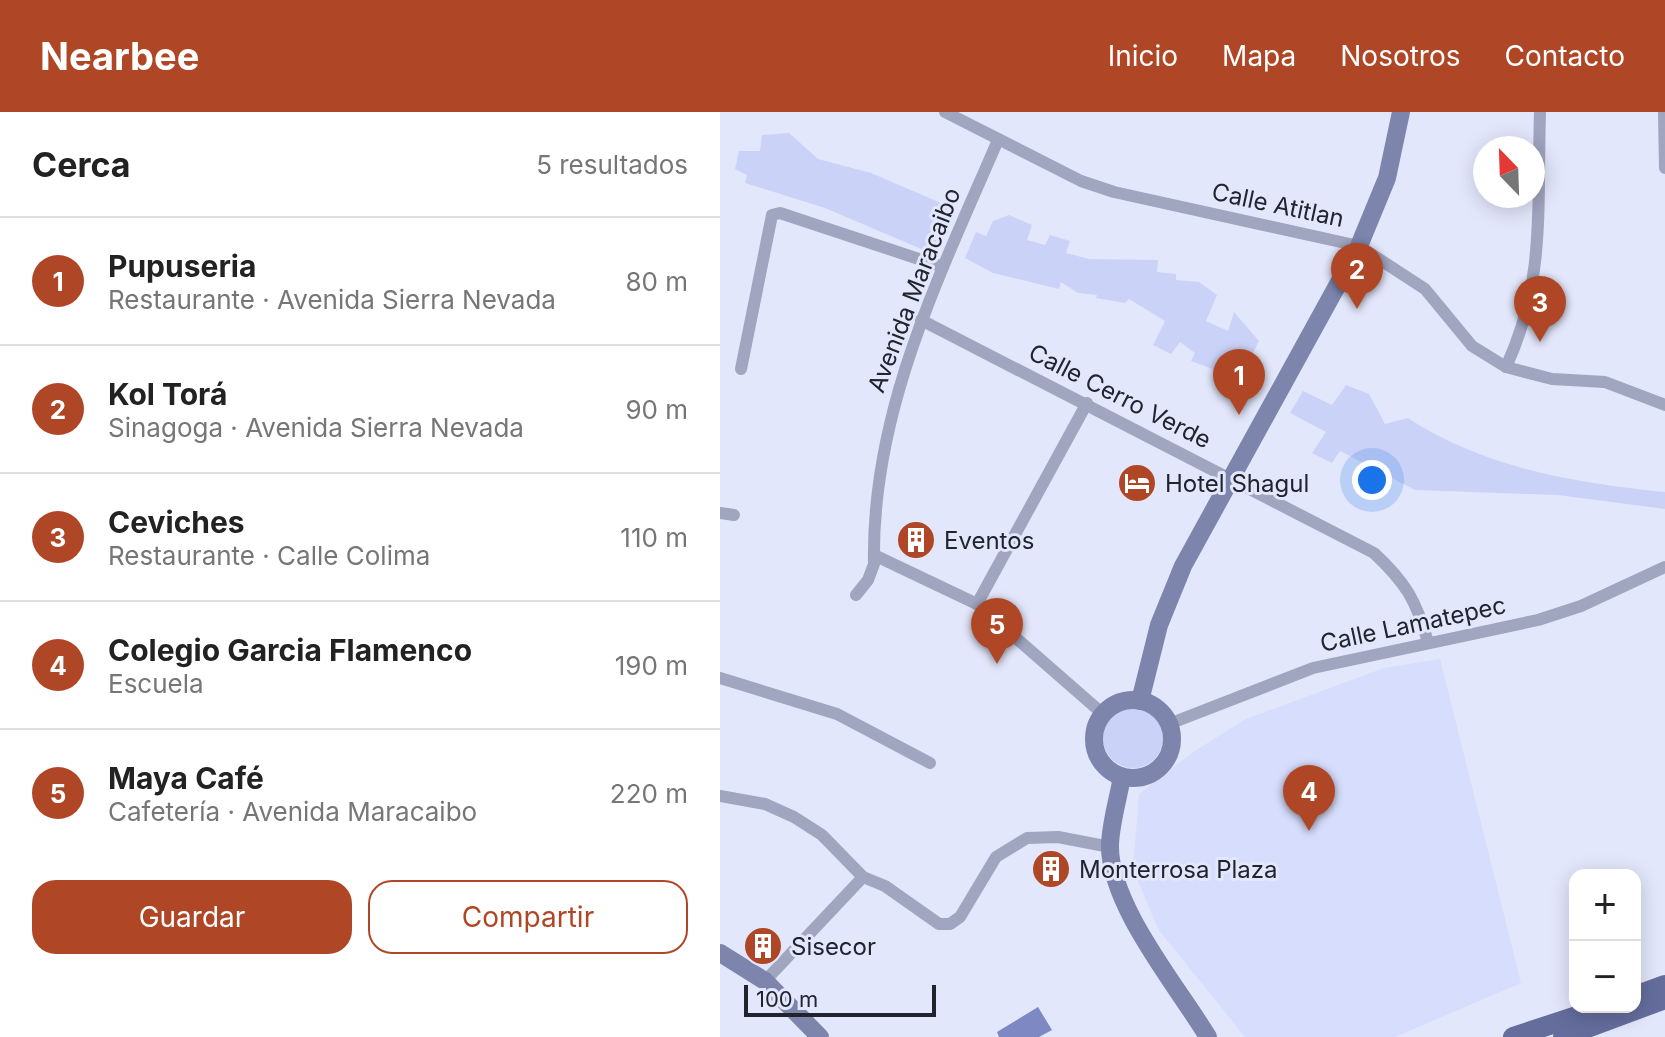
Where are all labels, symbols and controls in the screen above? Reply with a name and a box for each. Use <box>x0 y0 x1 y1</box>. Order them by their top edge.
text: Nearbee <box>40 33 199 79</box>
text: Inicio <box>1108 39 1178 73</box>
text: Mapa <box>1222 39 1296 73</box>
text: Nosotros <box>1340 39 1461 73</box>
text: Contacto <box>1505 39 1625 73</box>
north arrow <box>1473 136 1545 208</box>
text: Cerca <box>32 144 131 185</box>
text: 5 resultados <box>536 149 688 180</box>
street label: Calle Atitlan <box>1209 177 1347 233</box>
street label: Avenida Maracaibo <box>862 184 966 396</box>
pin: 2 <box>1331 243 1383 309</box>
text: Pupuseria <box>108 248 256 284</box>
text: 1 <box>52 266 64 297</box>
text: 80 m <box>625 266 688 297</box>
pin: 3 <box>1514 276 1566 342</box>
text: Restaurante · Avenida Sierra Nevada <box>108 284 556 315</box>
street label: Calle Cerro Verde <box>1024 338 1216 454</box>
pin: 1 <box>1213 349 1265 415</box>
text: Kol Torá <box>108 376 227 412</box>
text: 2 <box>50 394 66 425</box>
text: 90 m <box>625 394 688 425</box>
text: Sinagoga · Avenida Sierra Nevada <box>108 412 524 443</box>
your location <box>1352 460 1392 500</box>
hotel icon: Hotel Shagul <box>1116 462 1158 504</box>
place label: Hotel Shagul <box>1165 469 1309 498</box>
text: Ceviches <box>108 504 245 540</box>
building icon: Eventos <box>895 519 937 561</box>
text: 3 <box>50 522 66 553</box>
text: 110 m <box>620 522 688 553</box>
place label: Eventos <box>944 526 1034 555</box>
text: Restaurante · Calle Colima <box>108 540 430 571</box>
street label: Calle Lamatepec <box>1318 590 1508 658</box>
pin: 5 <box>971 598 1023 664</box>
text: Colegio Garcia Flamenco <box>108 632 472 668</box>
text: 4 <box>49 650 67 681</box>
text: 190 m <box>615 650 688 681</box>
text: Escuela <box>108 668 204 699</box>
text: Maya Café <box>108 760 264 796</box>
pin: 4 <box>1283 765 1335 831</box>
text: 5 <box>50 778 66 809</box>
text: 220 m <box>610 778 688 809</box>
text: Cafetería · Avenida Maracaibo <box>108 796 477 827</box>
building icon: Monterrosa Plaza <box>1030 848 1072 890</box>
place label: Monterrosa Plaza <box>1079 855 1278 884</box>
map controls <box>1569 869 1641 1013</box>
button: + <box>1569 869 1641 941</box>
button: Guardar <box>32 880 352 954</box>
button: Compartir <box>368 880 688 954</box>
building icon: Sisecor <box>742 925 784 967</box>
place label: Sisecor <box>791 932 876 961</box>
button: − <box>1569 941 1641 1013</box>
scale bar <box>744 981 936 1017</box>
text: 100 m <box>756 986 818 1012</box>

